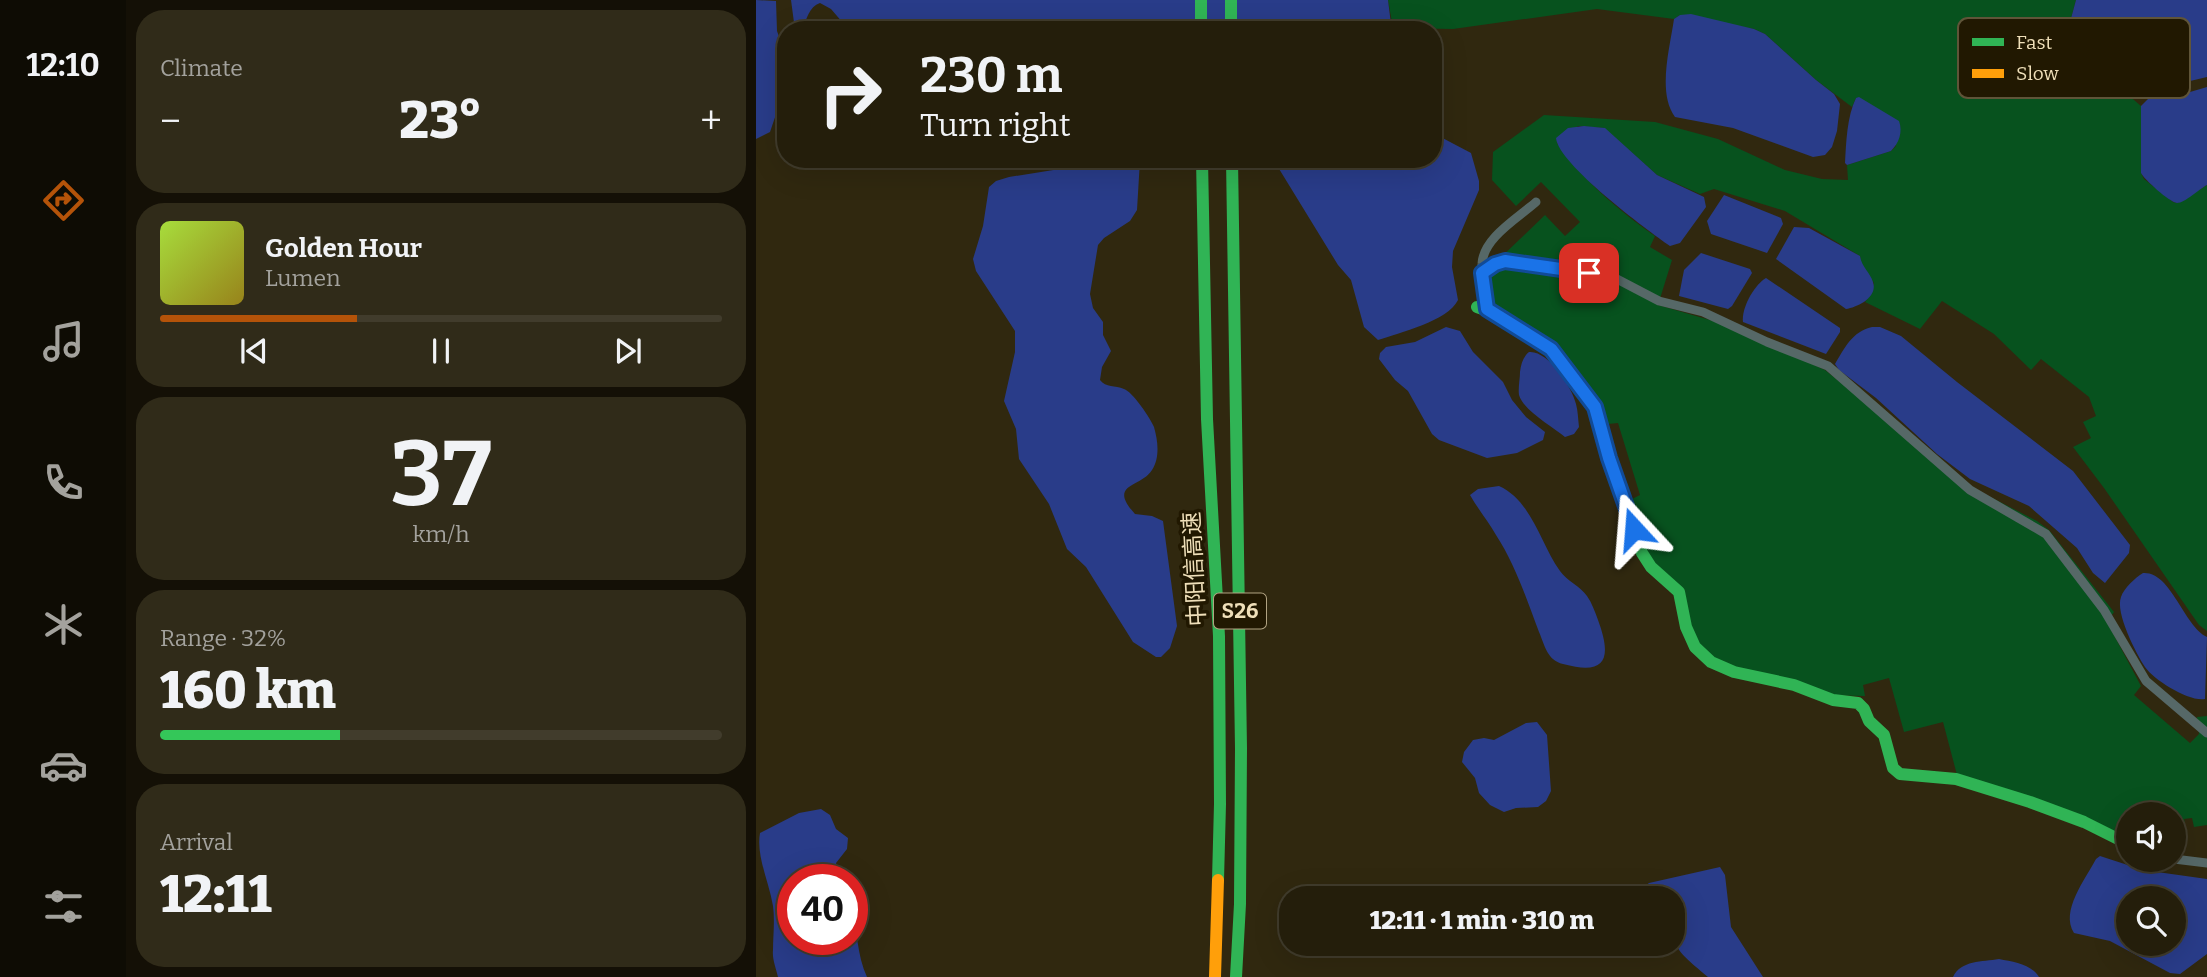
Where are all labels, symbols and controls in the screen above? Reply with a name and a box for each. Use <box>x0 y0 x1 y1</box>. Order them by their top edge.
legend <box>1958 18 2190 98</box>
text: Fast <box>2016 31 2053 54</box>
text: 12:10 <box>26 46 100 84</box>
text: 230 m <box>920 46 1063 105</box>
icon: right <box>805 49 896 140</box>
text: Climate <box>160 54 243 82</box>
text: Slow <box>2016 62 2059 85</box>
text: 23° <box>399 89 482 152</box>
text: − <box>160 98 181 144</box>
text: + <box>700 98 722 144</box>
text: Turn right <box>920 106 1071 144</box>
icon: directions <box>39 176 88 225</box>
text: Golden Hour <box>265 233 422 264</box>
pin <box>1559 243 1619 303</box>
icon: arrive <box>1570 254 1608 292</box>
text: Lumen <box>265 264 341 292</box>
icon: music <box>39 317 88 366</box>
icon: previous <box>235 332 273 370</box>
icon: pause <box>422 332 460 370</box>
icon: next <box>609 332 647 370</box>
text: 37 <box>390 420 492 529</box>
icon: phone <box>39 458 88 507</box>
position arrow <box>1597 492 1671 566</box>
street label: 中阳信高速 <box>1177 511 1211 627</box>
text: km/h <box>413 520 469 548</box>
road number: S26 <box>1214 594 1266 628</box>
icon: climate <box>39 600 88 649</box>
text: Range · 32% <box>160 624 286 652</box>
text: 160 km <box>160 659 336 722</box>
icon: car <box>39 741 88 790</box>
map controls <box>2116 802 2186 956</box>
button: sound <box>2116 802 2186 872</box>
text: Arrival <box>160 828 233 856</box>
text: 12:11 <box>160 863 272 926</box>
speed limit sign: 40 <box>777 864 868 955</box>
icon: filters <box>39 882 88 931</box>
button: search <box>2116 886 2186 956</box>
text: 12:11 · 1 min · 310 m <box>1370 905 1594 936</box>

